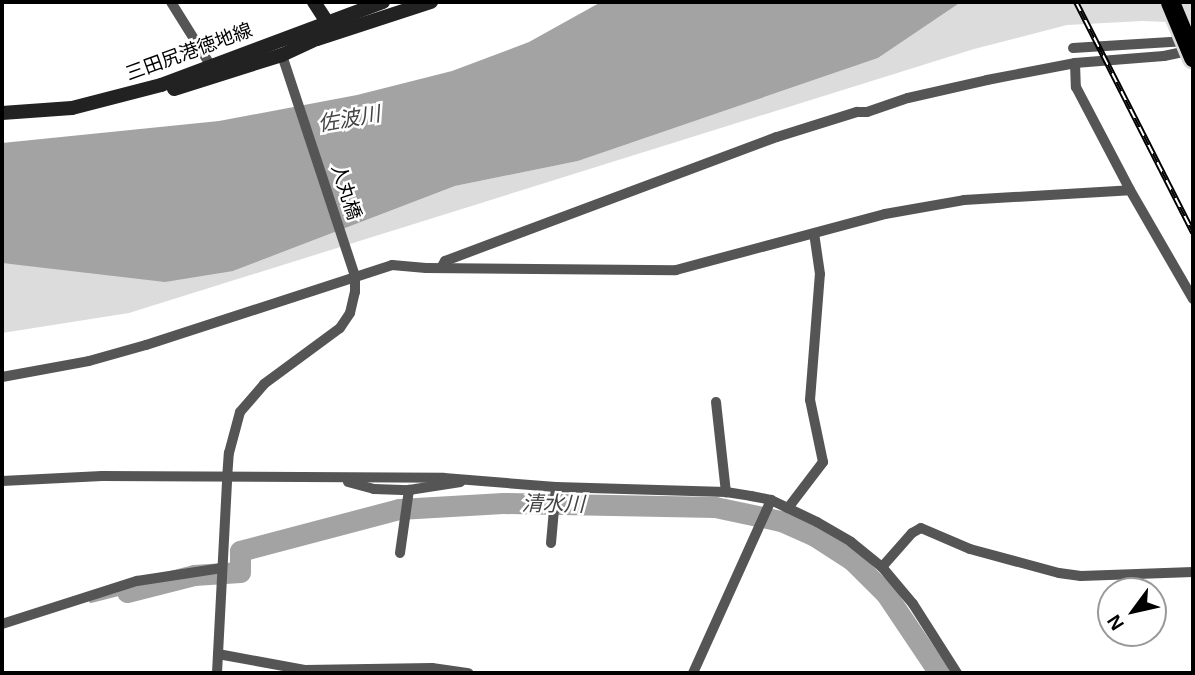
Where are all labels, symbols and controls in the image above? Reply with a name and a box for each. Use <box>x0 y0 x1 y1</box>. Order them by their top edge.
street label: 三田尻港徳地線 <box>123 19 255 85</box>
water label: 佐波川 <box>316 101 382 137</box>
street label: 人丸橋 <box>326 161 366 223</box>
water label: 清水川 <box>521 491 585 517</box>
north arrow <box>1097 577 1167 647</box>
text: N <box>1103 611 1128 634</box>

